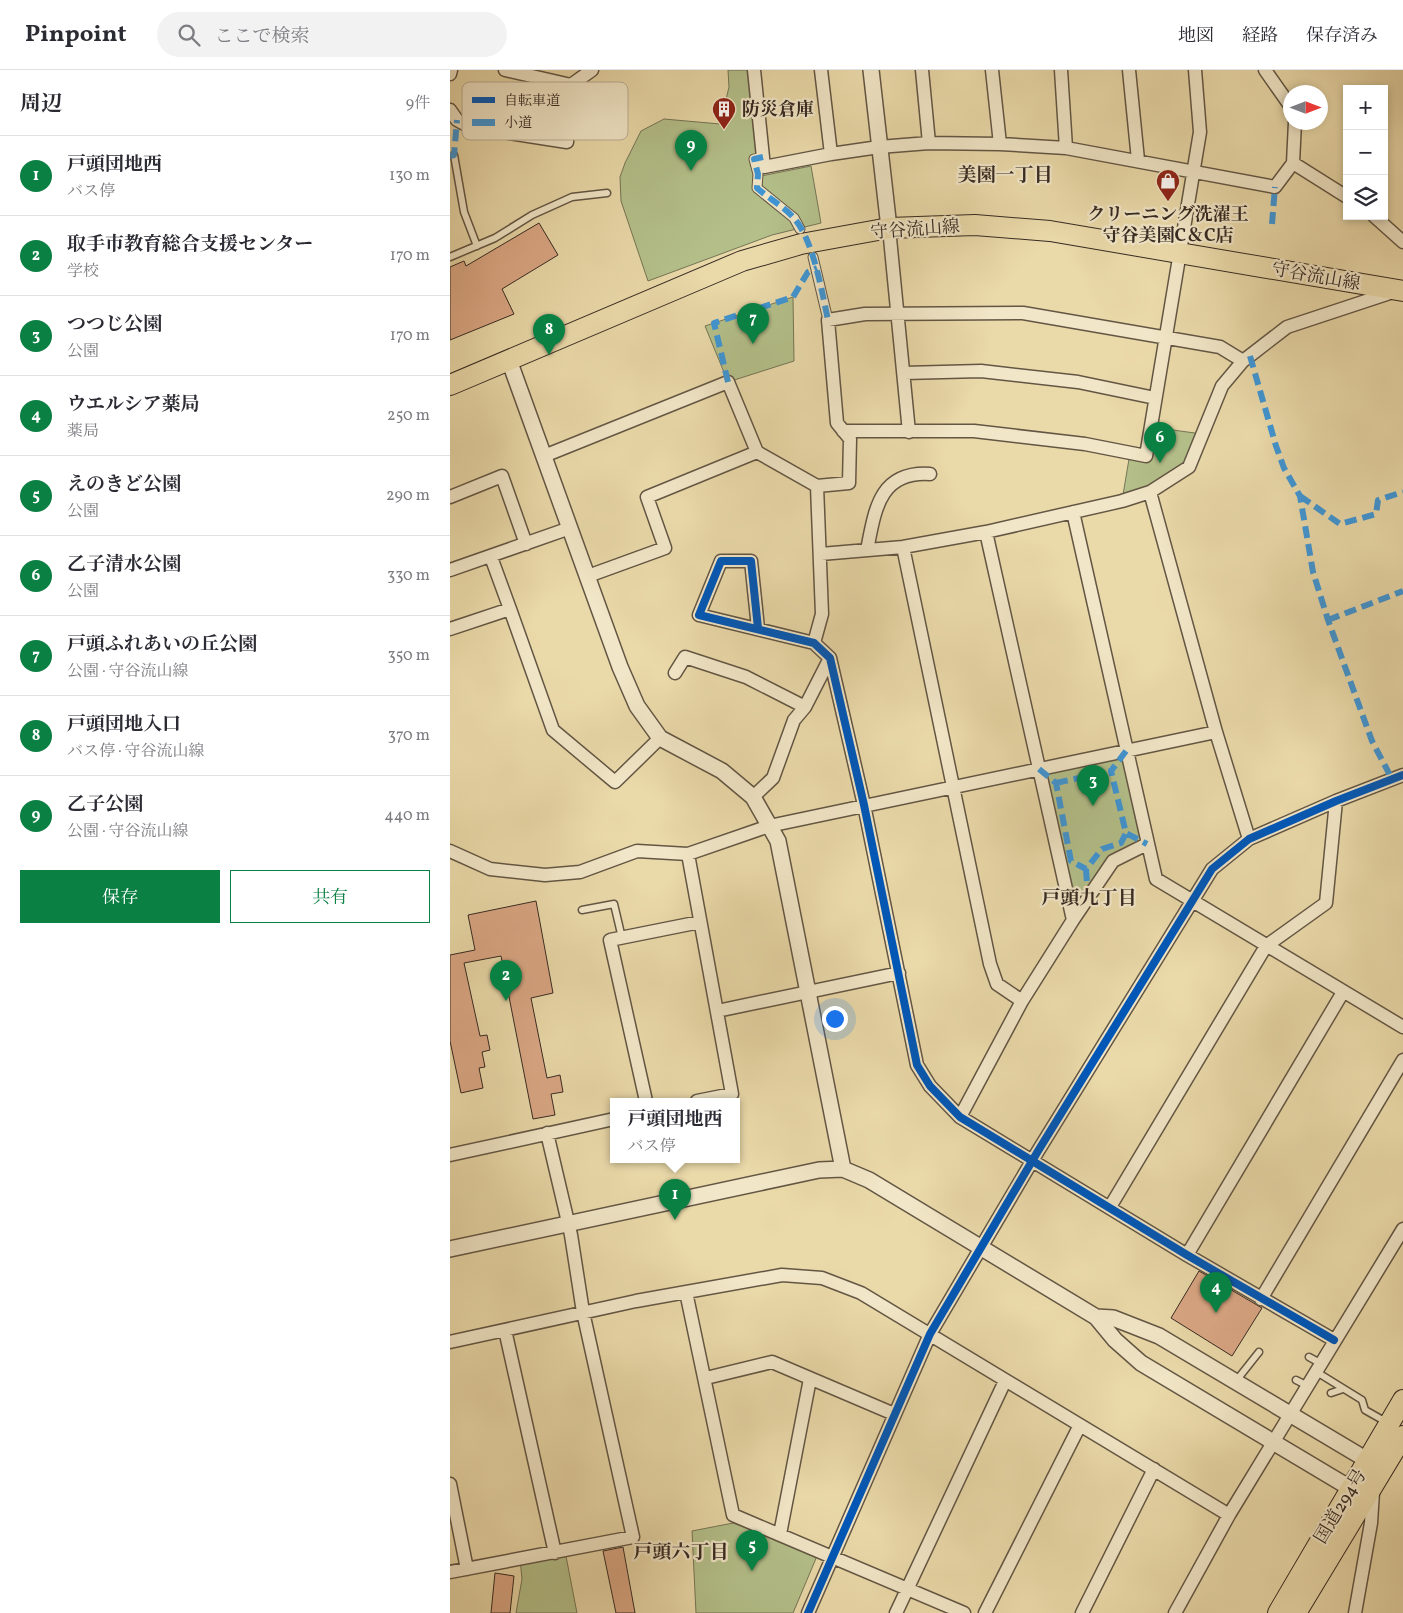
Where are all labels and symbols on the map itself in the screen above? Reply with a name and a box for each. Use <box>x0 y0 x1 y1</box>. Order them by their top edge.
legend <box>462 82 628 140</box>
north arrow <box>1283 85 1328 130</box>
text: 自転車道 <box>504 92 560 111</box>
building icon: 防災倉庫 <box>711 96 737 130</box>
place label: 防災倉庫 <box>742 98 814 123</box>
text: 小道 <box>504 114 532 133</box>
pin: 9 <box>675 130 707 171</box>
district label: 美園一丁目 <box>957 163 1053 189</box>
shop icon: クリーニング洗濯王 守谷美園C＆C店 <box>1155 168 1181 202</box>
place label: クリーニング洗濯王 守谷美園C＆C店 <box>1087 203 1249 249</box>
street label: 守谷流山線 <box>869 215 961 246</box>
street label: 守谷流山線 <box>1269 257 1362 298</box>
pin: 7 <box>737 303 769 344</box>
pin: 8 <box>533 314 565 355</box>
pin: 6 <box>1144 422 1176 463</box>
pin: 3 <box>1077 765 1109 806</box>
district label: 戸頭九丁目 <box>1041 886 1137 912</box>
pin: 2 <box>490 960 522 1001</box>
your location <box>822 1006 848 1032</box>
pin: 1 <box>659 1179 691 1220</box>
pin: 4 <box>1200 1272 1232 1313</box>
street label: 国道294号 <box>1309 1465 1373 1549</box>
pin: 5 <box>736 1530 768 1571</box>
district label: 戸頭六丁目 <box>633 1540 729 1566</box>

